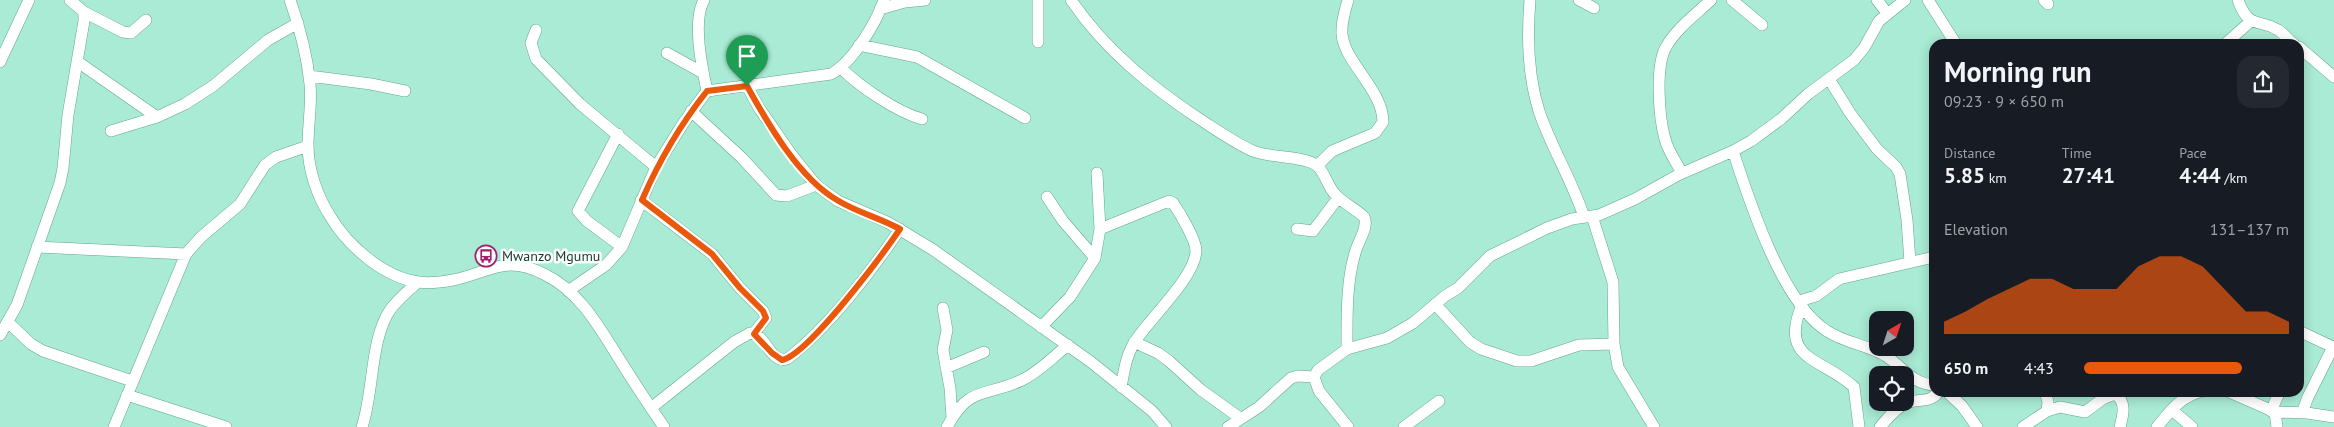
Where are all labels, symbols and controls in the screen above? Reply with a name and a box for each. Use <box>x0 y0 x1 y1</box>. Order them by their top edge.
pin <box>726 35 768 86</box>
icon: arrive <box>733 42 761 70</box>
text: Morning run <box>1944 53 2092 90</box>
button: share <box>2237 56 2289 108</box>
text: 09:23 · 9 × 650 m <box>1944 91 2064 111</box>
text: Distance <box>1944 144 1995 162</box>
text: Time <box>2062 144 2092 162</box>
text: Pace <box>2179 144 2207 162</box>
text: 5.85 <box>1944 162 1985 189</box>
text: 27:41 <box>2062 162 2115 189</box>
text: 4:44 <box>2179 162 2221 189</box>
text: km <box>1985 169 2007 187</box>
text: /km <box>2221 169 2247 187</box>
text: Elevation <box>1944 219 2008 239</box>
text: 131–137 m <box>2210 219 2289 239</box>
bus stop icon: Mwanzo Mgumu <box>474 244 498 268</box>
place label: Mwanzo Mgumu <box>502 247 600 265</box>
north arrow <box>1869 311 1914 356</box>
map controls <box>1869 311 1914 411</box>
text: 650 m <box>1944 358 1988 378</box>
text: 4:43 <box>2024 358 2054 378</box>
button: locate <box>1869 366 1914 411</box>

